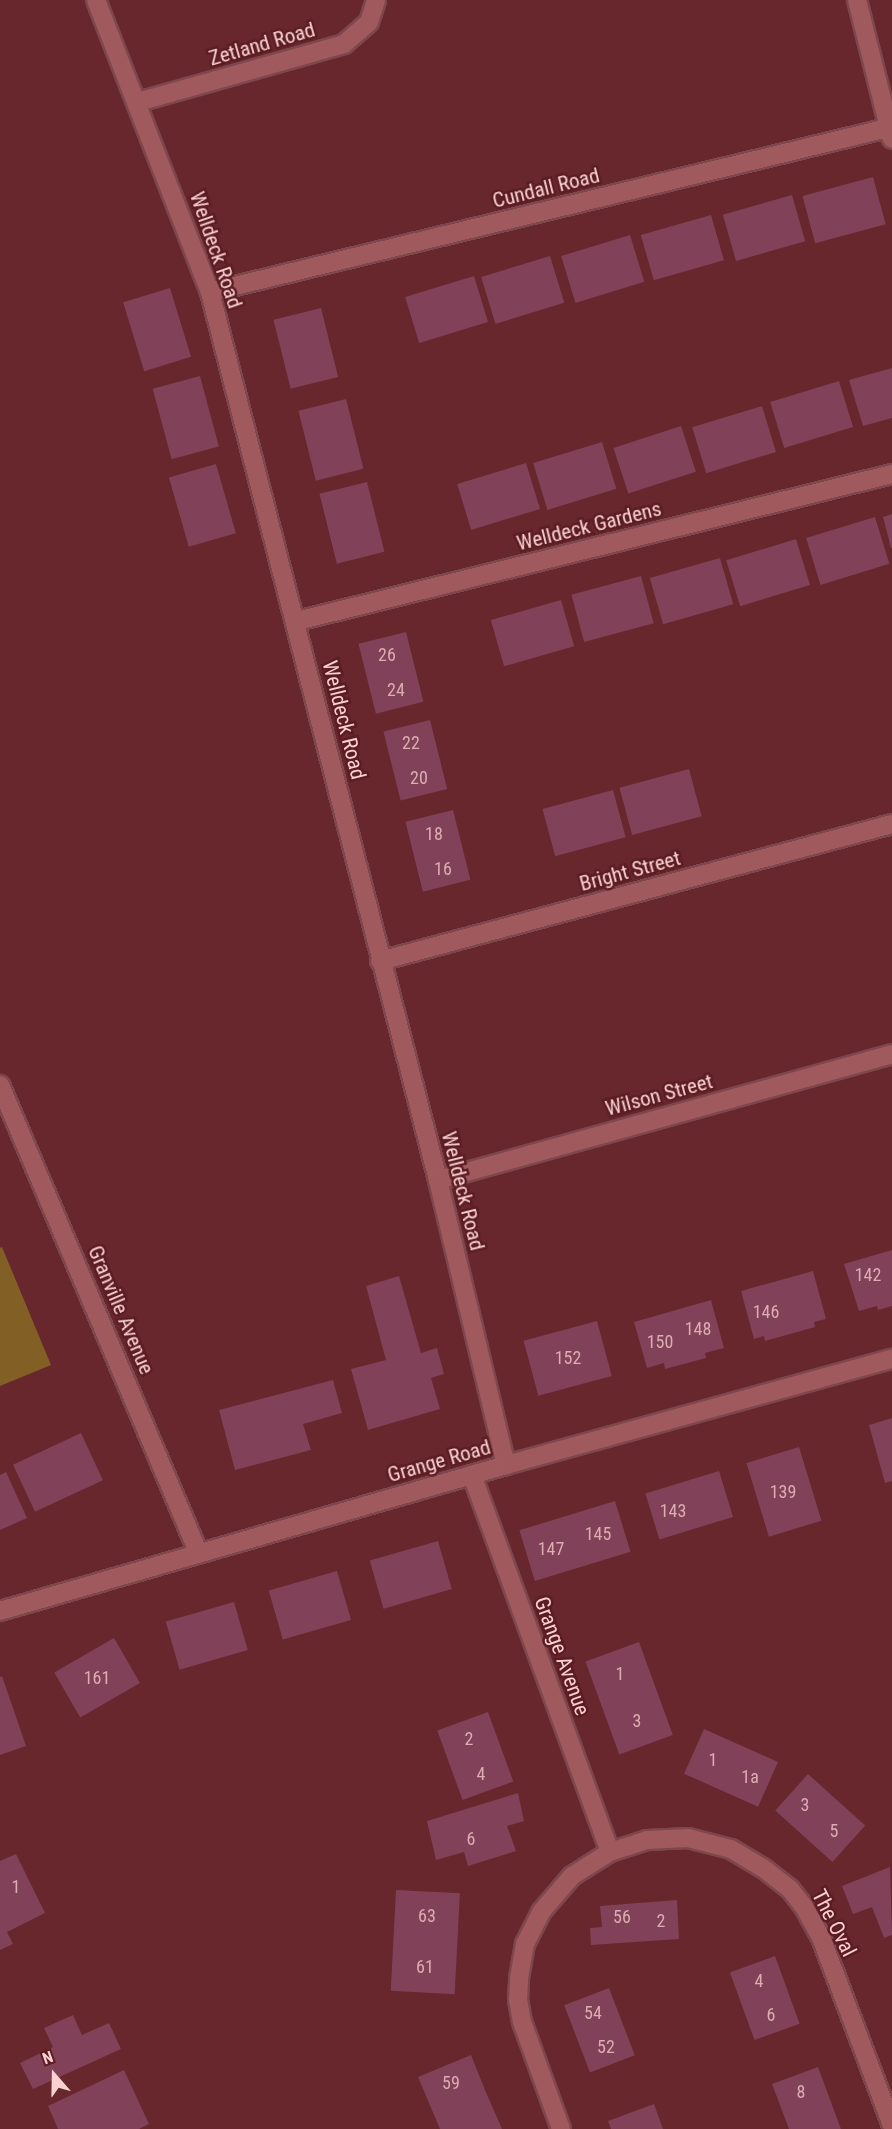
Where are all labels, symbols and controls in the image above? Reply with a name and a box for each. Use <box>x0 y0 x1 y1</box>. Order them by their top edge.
street label: Zetland Road <box>206 17 318 71</box>
street label: Cundall Road <box>490 163 602 213</box>
street label: Welldeck Road <box>184 188 248 312</box>
street label: Welldeck Gardens <box>514 496 664 556</box>
house number: 26 <box>378 644 396 666</box>
street label: Welldeck Road <box>317 658 371 782</box>
house number: 24 <box>387 679 405 701</box>
house number: 22 <box>402 732 420 754</box>
house number: 20 <box>410 767 428 789</box>
house number: 18 <box>425 823 443 845</box>
street label: Bright Street <box>577 845 683 897</box>
house number: 16 <box>434 858 452 880</box>
street label: Wilson Street <box>603 1069 715 1121</box>
street label: Welldeck Road <box>436 1129 490 1253</box>
street label: Granville Avenue <box>83 1242 159 1378</box>
house number: 142 <box>855 1264 881 1286</box>
house number: 146 <box>753 1301 779 1323</box>
house number: 148 <box>685 1318 711 1340</box>
house number: 150 <box>647 1331 673 1353</box>
house number: 152 <box>555 1347 581 1369</box>
street label: Grange Road <box>385 1434 493 1488</box>
house number: 139 <box>770 1481 796 1503</box>
house number: 143 <box>660 1500 686 1522</box>
house number: 145 <box>585 1523 611 1545</box>
house number: 147 <box>538 1538 564 1560</box>
street label: Grange Avenue <box>529 1593 595 1719</box>
house number: 1 <box>616 1663 624 1685</box>
house number: 161 <box>84 1667 110 1689</box>
house number: 3 <box>633 1710 641 1732</box>
house number: 2 <box>465 1728 473 1750</box>
house number: 1 <box>709 1749 717 1771</box>
house number: 4 <box>477 1763 485 1785</box>
house number: 1a <box>741 1766 759 1788</box>
house number: 3 <box>801 1794 809 1816</box>
house number: 5 <box>830 1820 838 1842</box>
house number: 6 <box>467 1828 475 1850</box>
house number: 1 <box>12 1876 20 1898</box>
street label: The Oval <box>806 1885 862 1961</box>
house number: 63 <box>418 1905 436 1927</box>
house number: 56 <box>613 1906 631 1928</box>
house number: 2 <box>657 1910 665 1932</box>
house number: 61 <box>416 1956 434 1978</box>
house number: 4 <box>755 1970 763 1992</box>
house number: 54 <box>584 2002 602 2024</box>
house number: 6 <box>767 2004 775 2026</box>
house number: 52 <box>597 2036 615 2058</box>
north arrow <box>24 2045 84 2105</box>
text: N <box>40 2047 56 2068</box>
house number: 59 <box>442 2072 460 2094</box>
house number: 8 <box>797 2081 805 2103</box>

